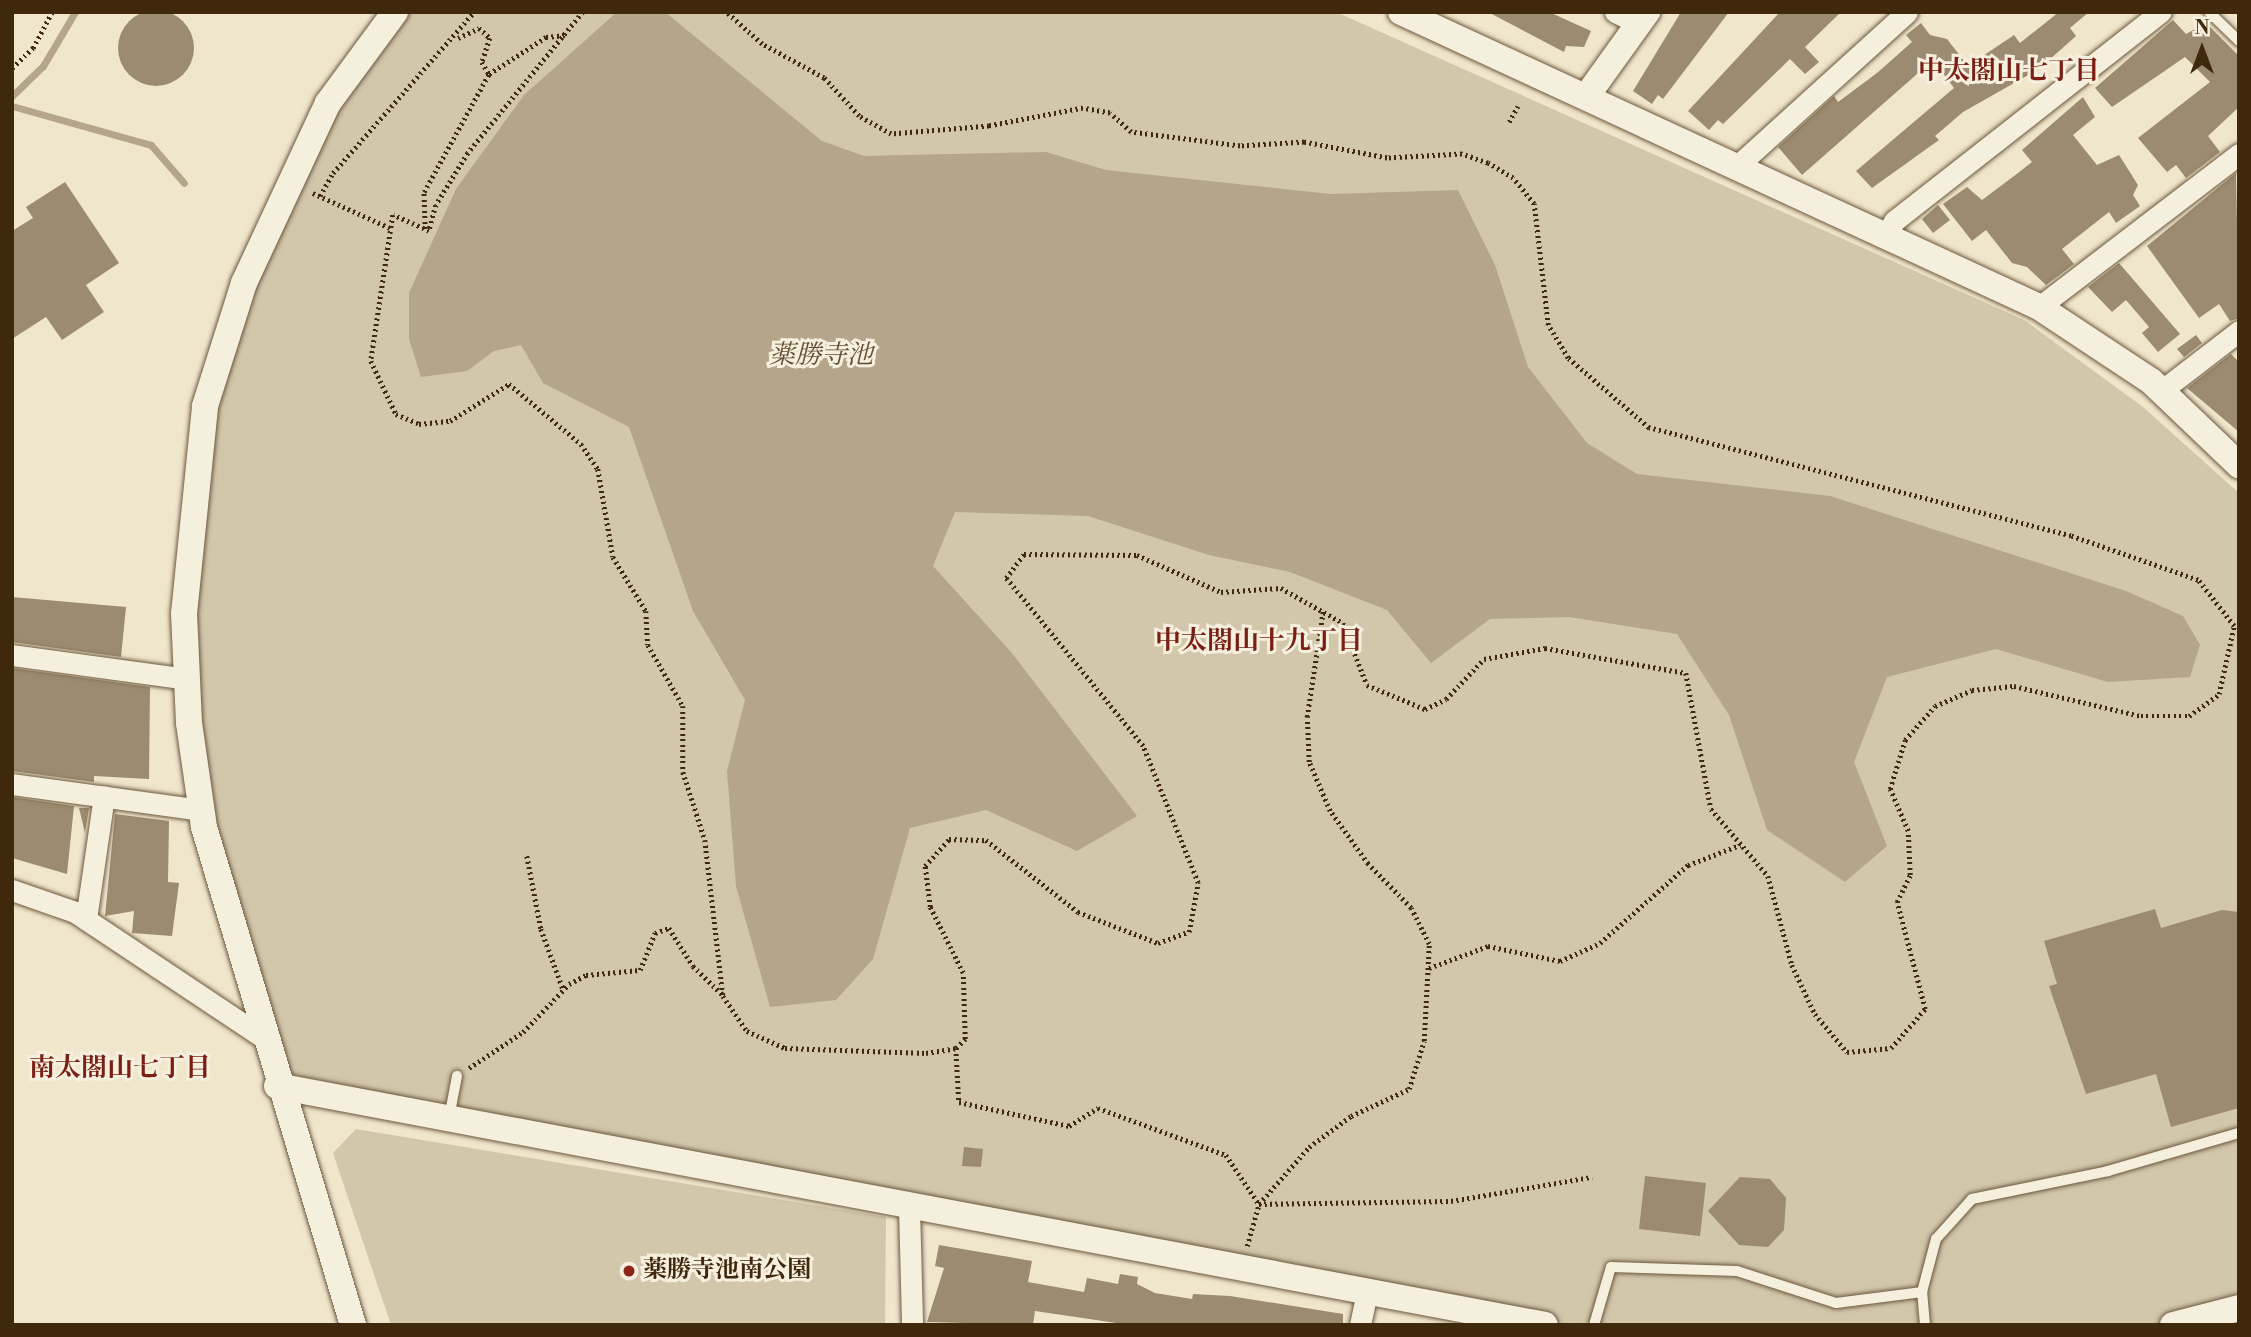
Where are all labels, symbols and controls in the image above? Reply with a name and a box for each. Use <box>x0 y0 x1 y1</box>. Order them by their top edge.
north arrow <box>2167 14 2237 84</box>
text: N <box>2194 16 2210 40</box>
district label: 中太閤山七丁目 <box>1918 56 2100 88</box>
water label: 薬勝寺池 <box>769 340 873 372</box>
district label: 中太閤山十九丁目 <box>1155 626 1363 658</box>
district label: 南太閤山七丁目 <box>29 1053 211 1085</box>
place label: 薬勝寺池南公園 <box>643 1257 811 1285</box>
marker: 薬勝寺池南公園 <box>621 1263 637 1279</box>

